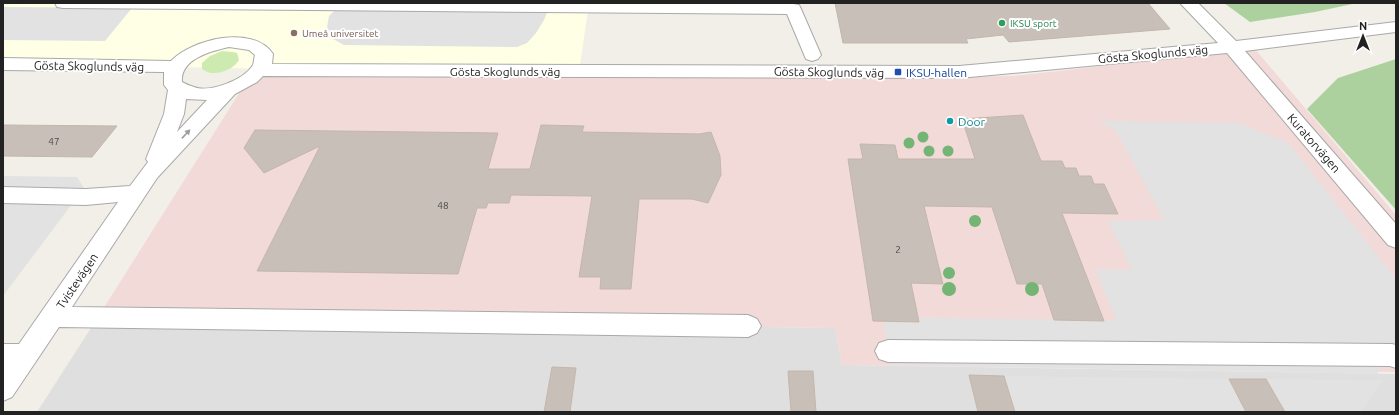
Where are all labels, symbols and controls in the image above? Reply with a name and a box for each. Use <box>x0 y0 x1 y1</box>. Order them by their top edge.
north arrow <box>1343 16 1383 56</box>
marker: IKSU sport <box>997 18 1007 28</box>
place label: IKSU sport <box>1010 18 1057 29</box>
text: N <box>1359 20 1367 32</box>
marker: Umeå universitet <box>289 28 299 38</box>
place label: Umeå universitet <box>302 28 379 39</box>
street label: Gösta Skoglunds väg <box>1097 43 1209 65</box>
street label: Gösta Skoglunds väg <box>34 59 144 73</box>
street label: Gösta Skoglunds väg <box>450 65 560 78</box>
street label: Gösta Skoglunds väg <box>774 65 884 79</box>
place label: IKSU-hallen <box>906 66 967 79</box>
marker: IKSU-hallen <box>893 67 903 77</box>
street label: Kuratorvägen <box>1285 111 1343 175</box>
place label: Door <box>958 115 986 128</box>
marker: Door <box>945 116 955 126</box>
one-way arrow <box>182 128 191 139</box>
house number: 47 <box>48 136 60 147</box>
house number: 48 <box>437 200 449 211</box>
house number: 2 <box>895 244 901 255</box>
street label: Tvistevägen <box>54 251 100 311</box>

